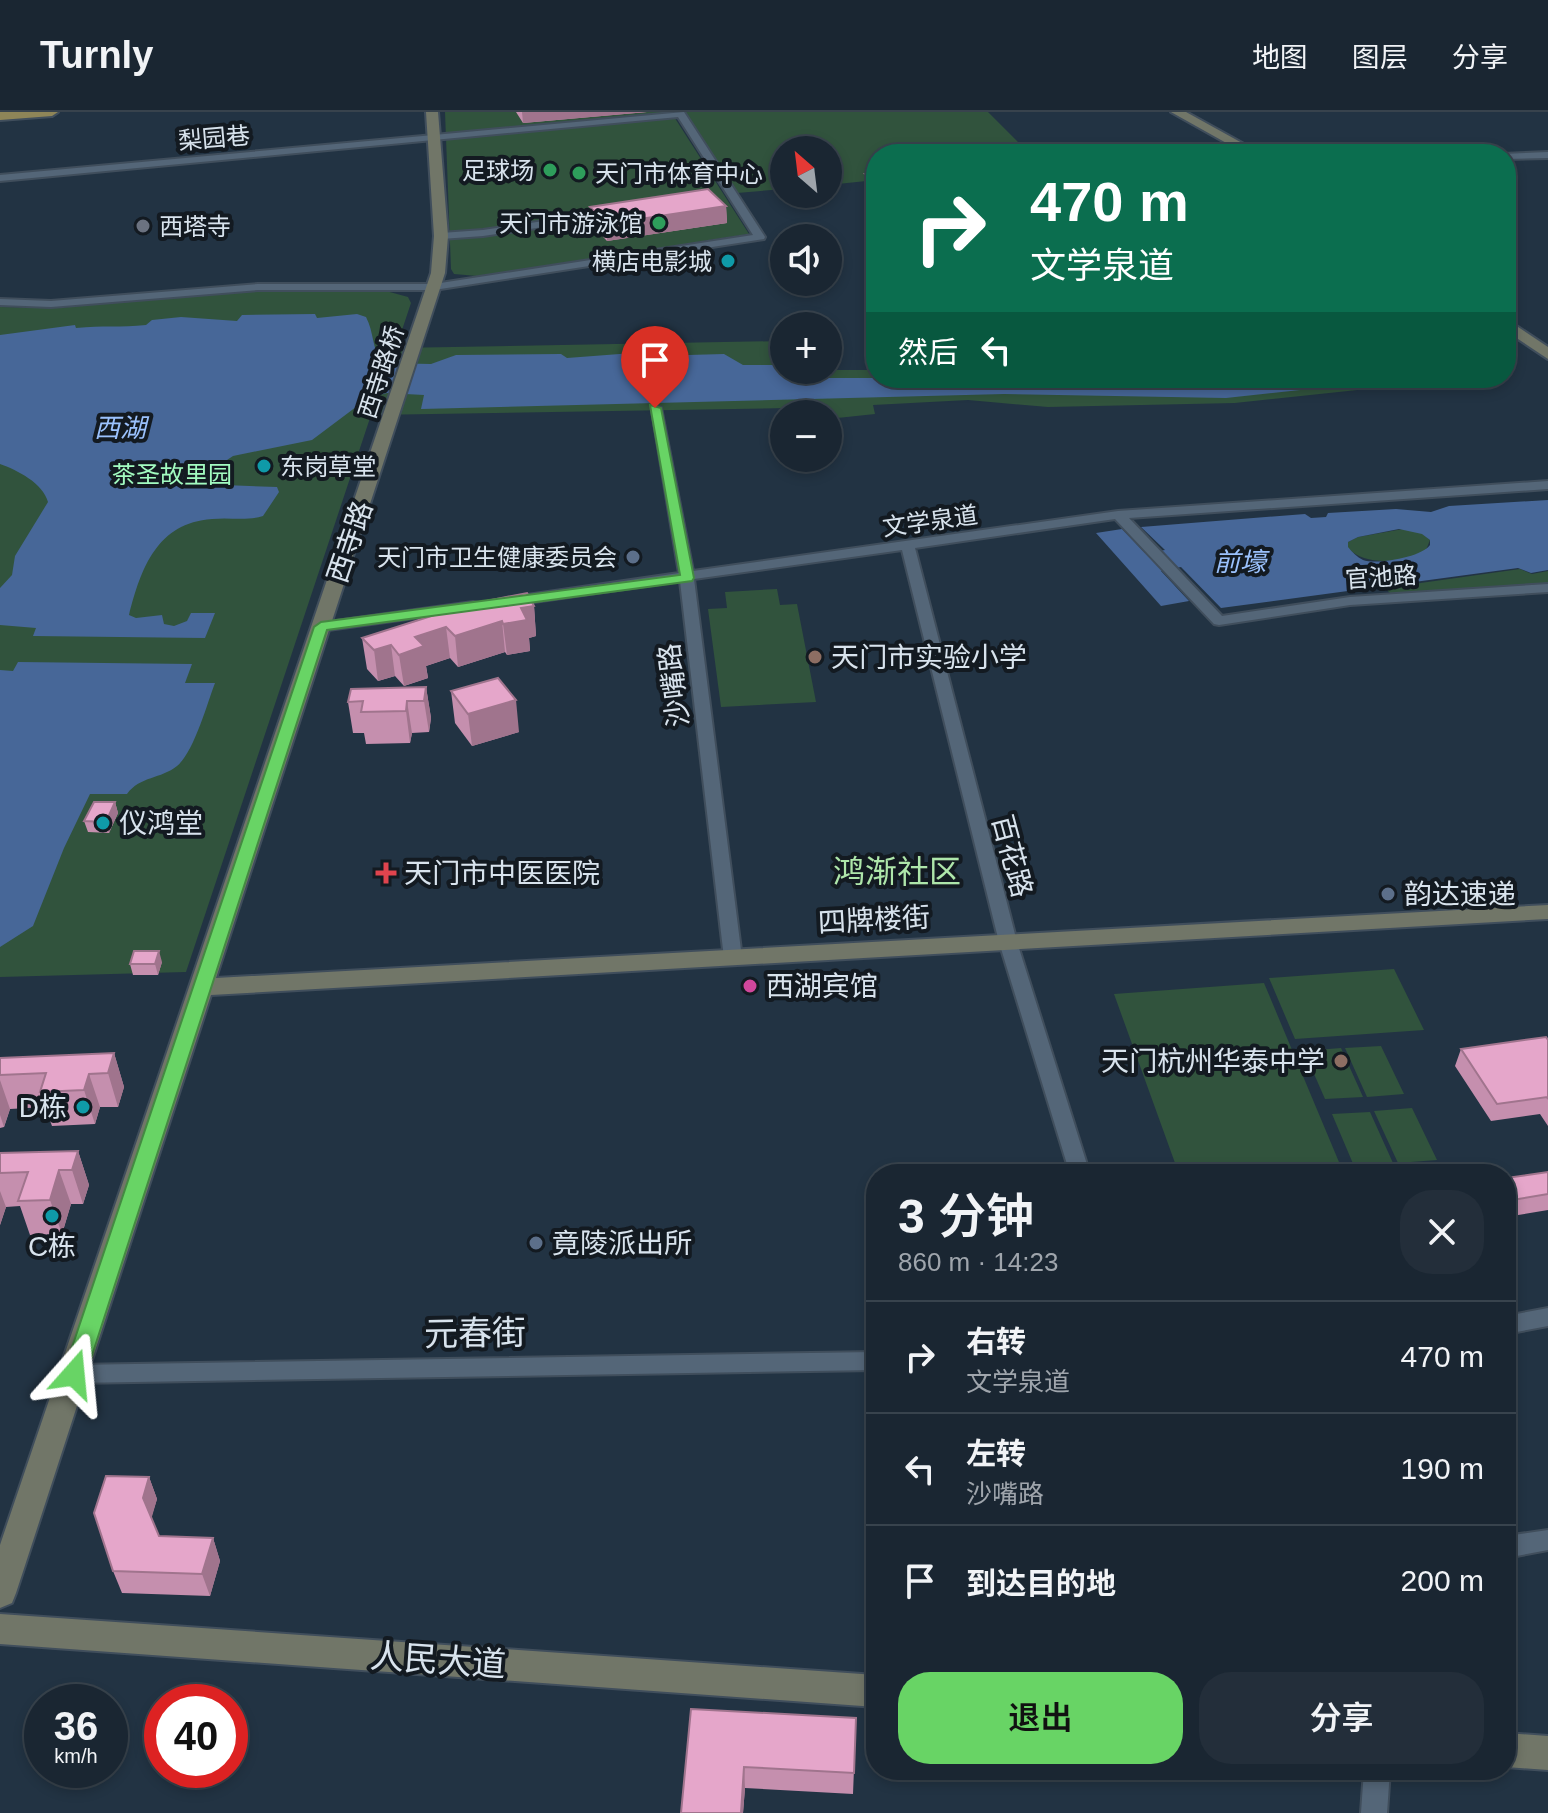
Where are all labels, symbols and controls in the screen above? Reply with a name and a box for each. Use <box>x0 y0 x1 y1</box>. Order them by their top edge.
text: Turnly <box>40 34 153 76</box>
text: 地图 <box>1252 42 1308 73</box>
text: 图层 <box>1352 42 1408 73</box>
text: 分享 <box>1452 42 1508 73</box>
street label: 梨园巷 <box>177 121 251 155</box>
north arrow <box>770 136 842 208</box>
map controls <box>770 136 842 472</box>
place label: 足球场 <box>462 157 534 184</box>
place label: 天门市体育中心 <box>595 160 763 187</box>
marker: 足球场 <box>541 161 559 179</box>
marker: 天门市体育中心 <box>570 164 588 182</box>
text: 470 m <box>1030 170 1189 233</box>
icon: right <box>898 176 1002 280</box>
place label: 天门市游泳馆 <box>499 210 643 237</box>
place label: 西塔寺 <box>159 213 231 240</box>
marker: 天门市游泳馆 <box>650 214 668 232</box>
marker: 西塔寺 <box>134 217 152 235</box>
button: sound <box>770 224 842 296</box>
text: 文学泉道 <box>1030 245 1174 286</box>
place label: 横店电影城 <box>592 248 712 275</box>
marker: 横店电影城 <box>719 252 737 270</box>
button: + <box>770 312 842 384</box>
street label: 西寺路桥 <box>353 322 409 422</box>
pin <box>621 326 689 408</box>
icon: left <box>974 328 1018 372</box>
text: 然后 <box>898 336 958 369</box>
icon: arrive <box>633 338 677 382</box>
button: − <box>770 400 842 472</box>
water label: 西湖 <box>94 413 150 443</box>
place label: 东岗草堂 <box>280 453 376 480</box>
marker: 东岗草堂 <box>255 457 273 475</box>
park label: 茶圣故里园 <box>112 461 232 488</box>
street label: 西寺路 <box>322 497 378 587</box>
street label: 文学泉道 <box>881 501 979 541</box>
place label: 天门市卫生健康委员会 <box>377 544 617 571</box>
water label: 前壕 <box>1214 547 1270 577</box>
marker: 天门市卫生健康委员会 <box>624 548 642 566</box>
street label: 官池路 <box>1344 561 1418 593</box>
street label: 沙嘴路 <box>653 641 695 729</box>
place label: 天门市实验小学 <box>831 642 1027 673</box>
marker: 天门市实验小学 <box>806 648 824 666</box>
place label: 仪鸿堂 <box>119 808 203 839</box>
street label: 百花路 <box>986 811 1038 901</box>
marker: 仪鸿堂 <box>94 814 112 832</box>
district label: 鸿渐社区 <box>833 854 961 890</box>
place label: 天门市中医医院 <box>404 858 600 889</box>
marker: 天门市中医医院 <box>375 862 397 884</box>
place label: 韵达速递 <box>1404 879 1516 910</box>
marker: 韵达速递 <box>1379 885 1397 903</box>
street label: 四牌楼街 <box>817 902 931 938</box>
place label: 西湖宾馆 <box>766 971 878 1002</box>
marker: 西湖宾馆 <box>741 977 759 995</box>
place label: 天门杭州华泰中学 <box>1101 1046 1325 1077</box>
marker: 天门杭州华泰中学 <box>1332 1052 1350 1070</box>
place label: D栋 <box>19 1092 67 1123</box>
marker: D栋 <box>74 1098 92 1116</box>
text: 3 分钟 <box>898 1190 1034 1243</box>
button: close <box>1400 1190 1484 1274</box>
marker: C栋 <box>43 1207 61 1225</box>
place label: 竟陵派出所 <box>552 1228 692 1259</box>
place label: C栋 <box>28 1231 76 1262</box>
marker: 竟陵派出所 <box>527 1234 545 1252</box>
text: 860 m · 14:23 <box>898 1247 1058 1277</box>
street label: 元春街 <box>424 1313 526 1353</box>
text: 右转 <box>966 1325 1026 1358</box>
position arrow <box>32 1332 116 1416</box>
icon: right <box>898 1335 942 1379</box>
text: 470 m <box>1401 1340 1484 1373</box>
text: 文学泉道 <box>966 1367 1070 1397</box>
text: 左转 <box>966 1437 1026 1470</box>
icon: left <box>898 1447 942 1491</box>
text: 190 m <box>1401 1452 1484 1485</box>
text: 沙嘴路 <box>966 1479 1044 1509</box>
icon: arrive <box>898 1559 942 1603</box>
text: 200 m <box>1401 1564 1484 1597</box>
text: 到达目的地 <box>966 1567 1116 1600</box>
street label: 人民大道 <box>369 1636 507 1684</box>
button: 退出 <box>898 1672 1183 1764</box>
button: 分享 <box>1199 1672 1484 1764</box>
speed limit sign: 40 <box>144 1684 248 1788</box>
text: 36 <box>54 1704 98 1748</box>
text: km/h <box>54 1745 98 1767</box>

